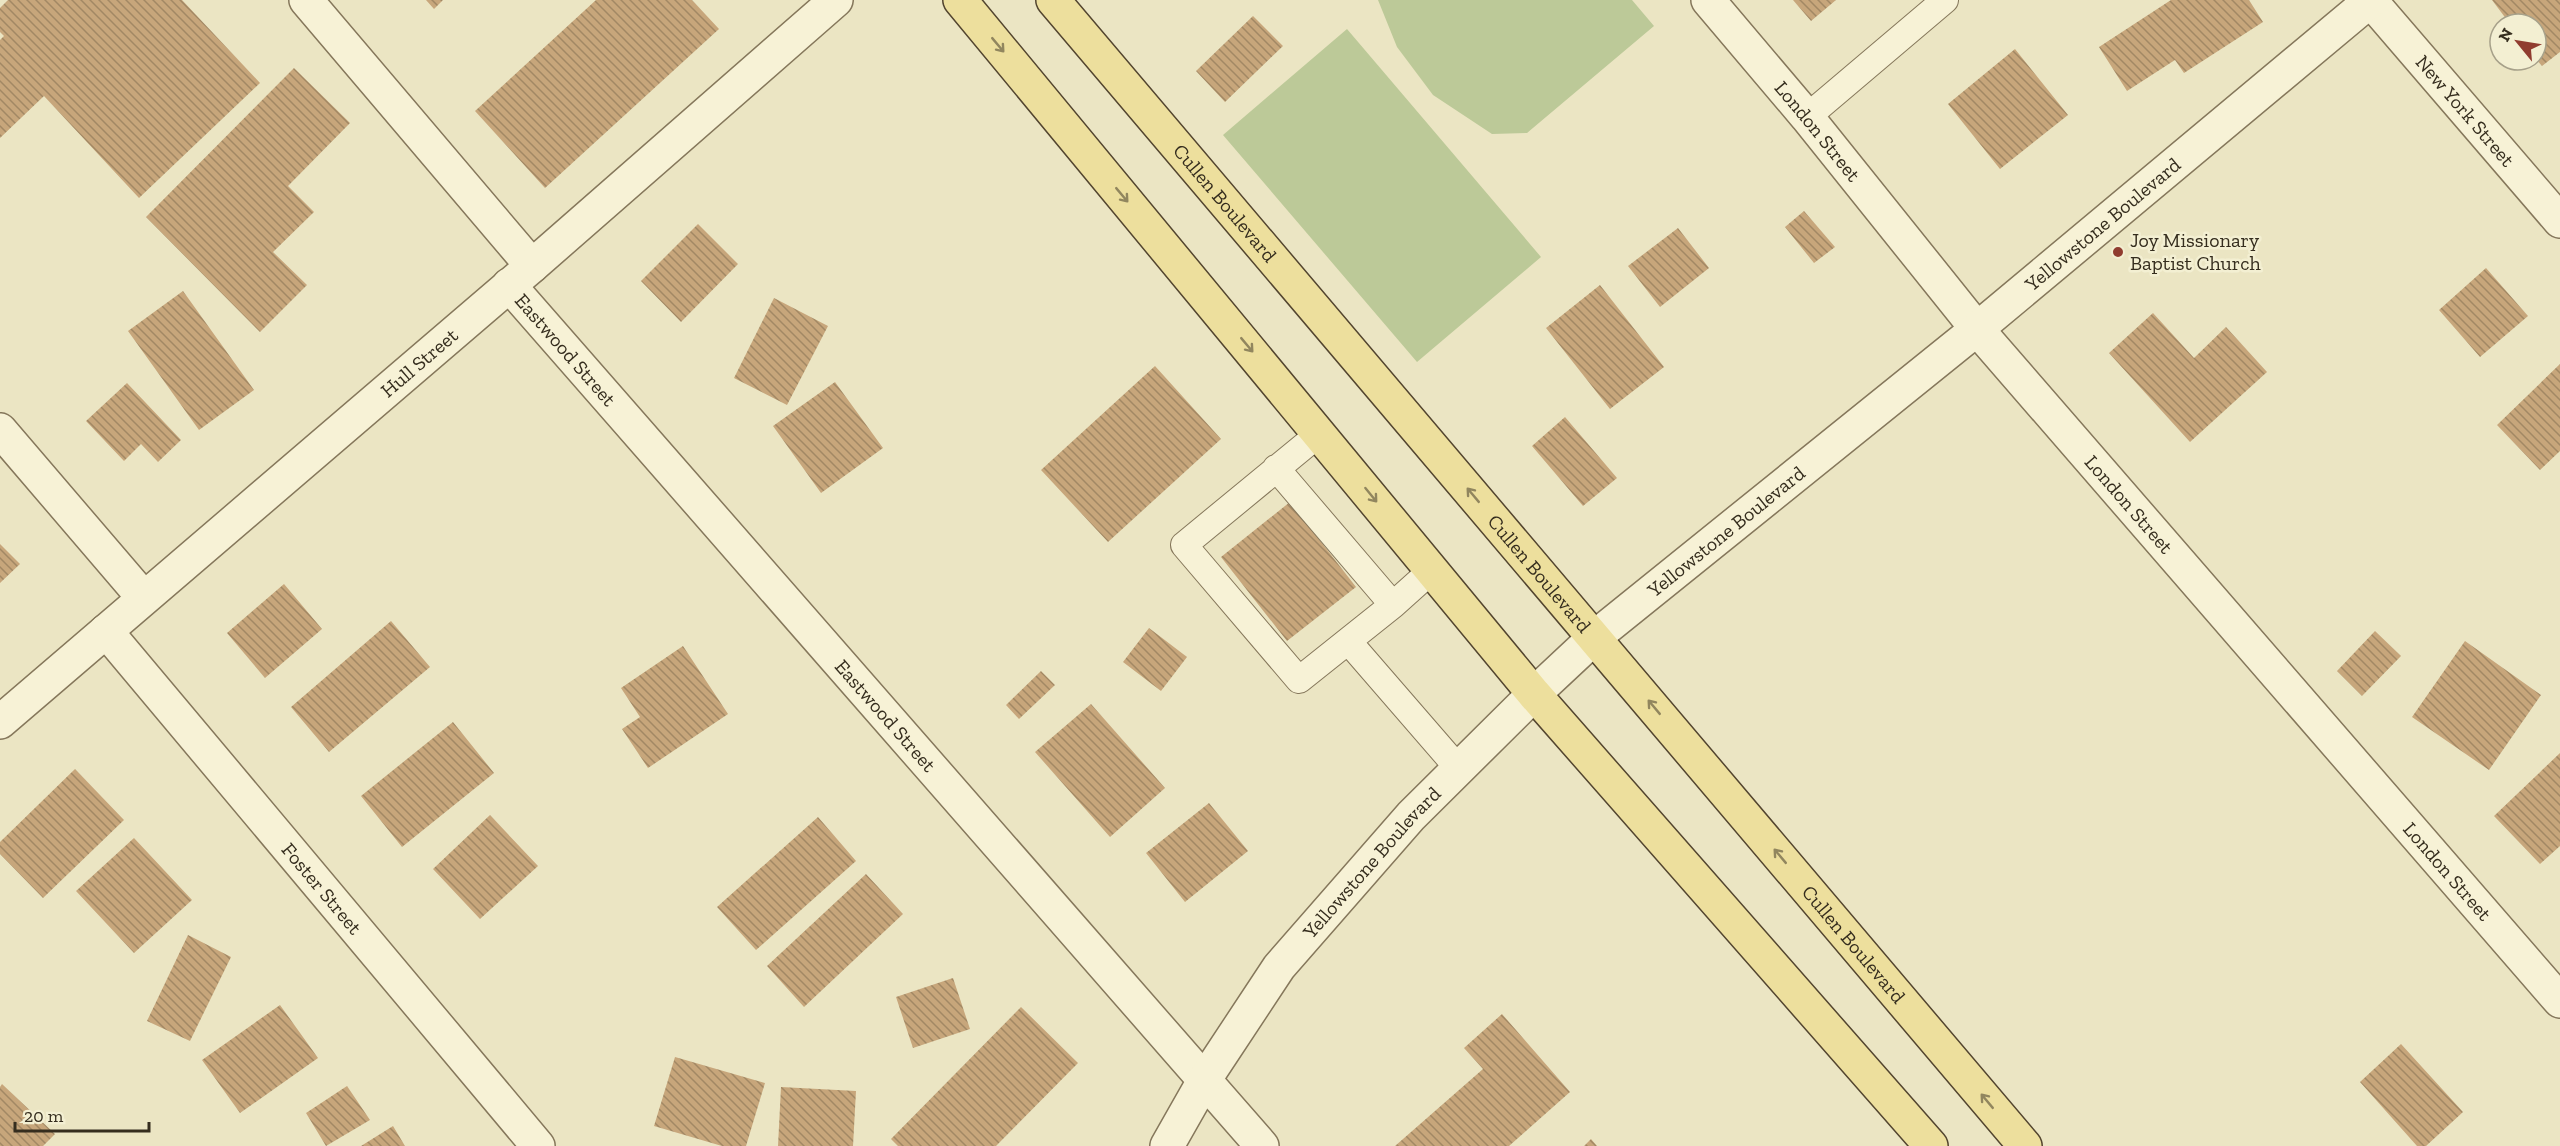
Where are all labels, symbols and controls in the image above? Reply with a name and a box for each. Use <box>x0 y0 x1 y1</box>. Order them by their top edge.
north arrow <box>2488 12 2548 72</box>
text: N <box>2494 25 2517 45</box>
one-way arrow <box>991 37 1004 53</box>
street label: New York Street <box>2411 50 2520 172</box>
street label: London Street <box>1770 76 1866 187</box>
street label: Cullen Boulevard <box>1168 139 1282 267</box>
street label: Yellowstone Boulevard <box>2019 152 2185 296</box>
one-way arrow <box>1116 187 1129 203</box>
place label: Joy Missionary Baptist Church <box>2130 228 2261 275</box>
marker: Joy Missionary Baptist Church <box>2111 245 2125 259</box>
street label: Eastwood Street <box>510 289 622 411</box>
street label: Hull Street <box>376 323 463 402</box>
one-way arrow <box>1240 337 1254 352</box>
street label: London Street <box>2080 450 2179 559</box>
street label: Yellowstone Boulevard <box>1642 461 1810 602</box>
one-way arrow <box>1364 487 1377 503</box>
one-way arrow <box>1466 488 1480 503</box>
street label: Cullen Boulevard <box>1483 510 1596 637</box>
street label: Eastwood Street <box>830 654 942 777</box>
one-way arrow <box>1647 700 1661 715</box>
street label: Yellowstone Boulevard <box>1297 782 1446 944</box>
street label: London Street <box>2398 817 2497 926</box>
street label: Foster Street <box>277 838 367 939</box>
one-way arrow <box>1773 849 1787 864</box>
street label: Cullen Boulevard <box>1797 880 1911 1008</box>
one-way arrow <box>1980 1094 1994 1109</box>
scale bar <box>15 1095 148 1133</box>
text: 20 m <box>24 1105 64 1127</box>

